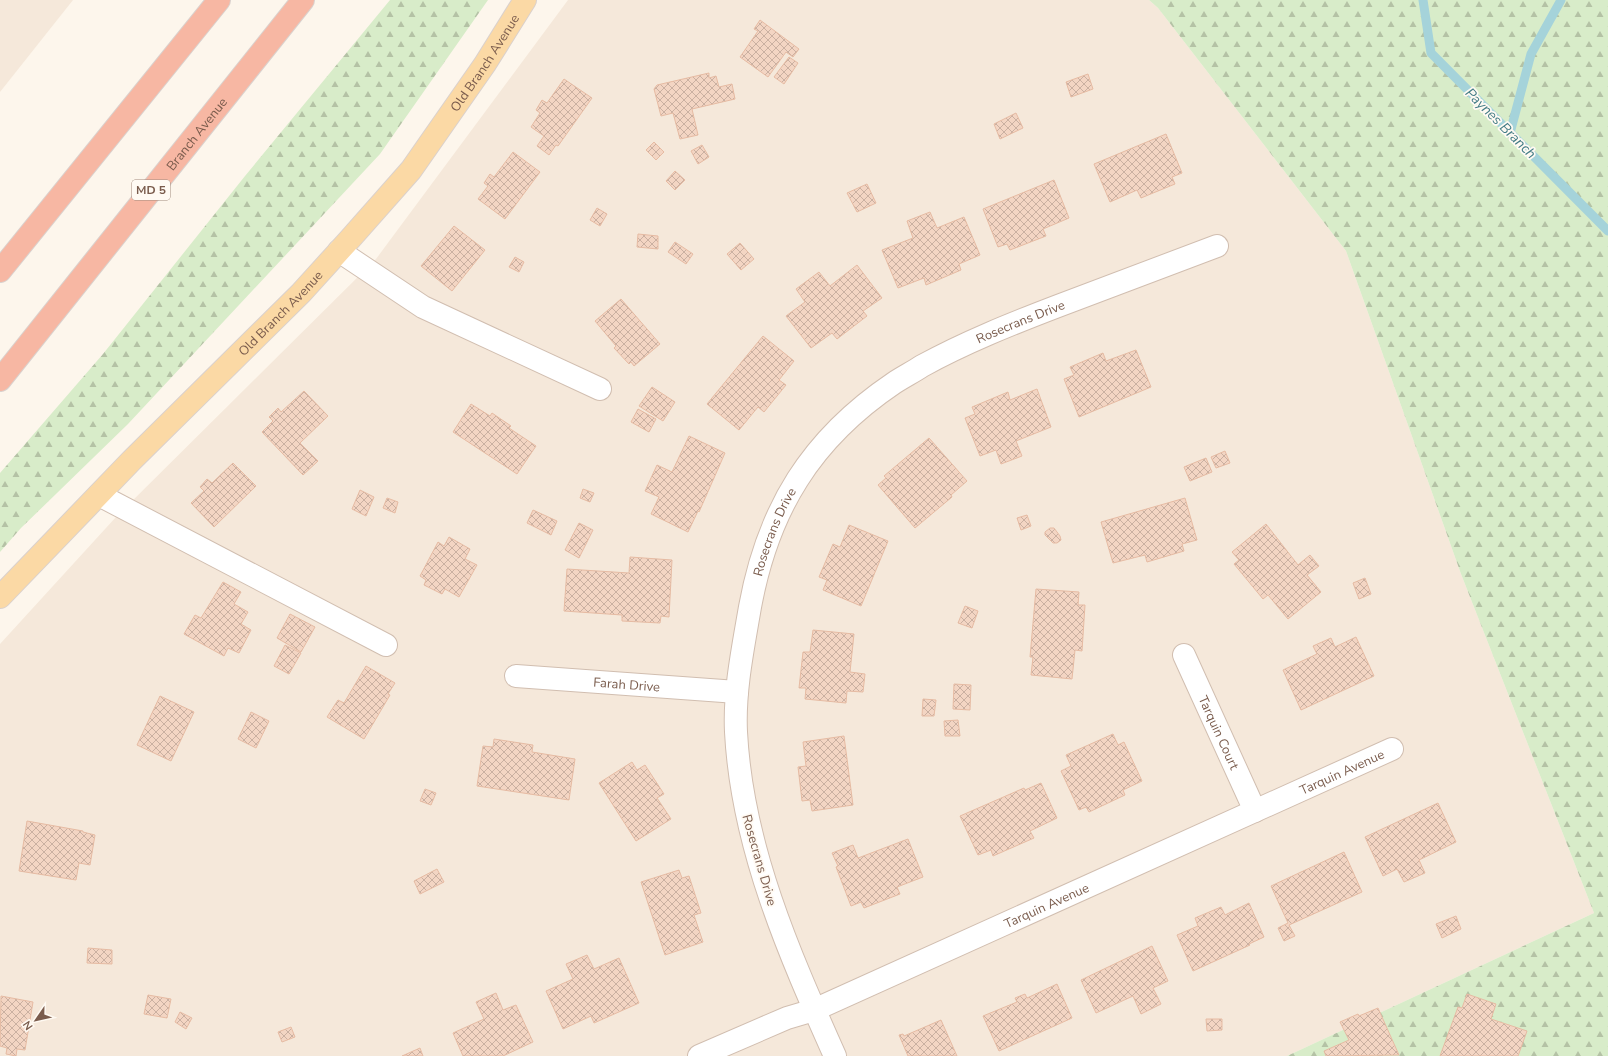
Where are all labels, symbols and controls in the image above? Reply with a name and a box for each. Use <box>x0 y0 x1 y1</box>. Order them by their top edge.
street label: Old Branch Avenue <box>446 11 524 116</box>
water label: Paynes Branch <box>1461 84 1540 163</box>
street label: Branch Avenue <box>162 94 232 175</box>
road number: MD 5 <box>132 180 170 200</box>
street label: Old Branch Avenue <box>235 267 327 360</box>
street label: Rosecrans Drive <box>973 296 1068 348</box>
street label: Rosecrans Drive <box>749 484 801 578</box>
street label: Farah Drive <box>593 674 661 696</box>
street label: Tarquin Court <box>1194 693 1243 773</box>
street label: Tarquin Avenue <box>1297 746 1387 800</box>
street label: Rosecrans Drive <box>737 812 781 908</box>
street label: Tarquin Avenue <box>1002 879 1092 933</box>
north arrow <box>16 1000 56 1040</box>
text: N <box>20 1018 37 1033</box>

